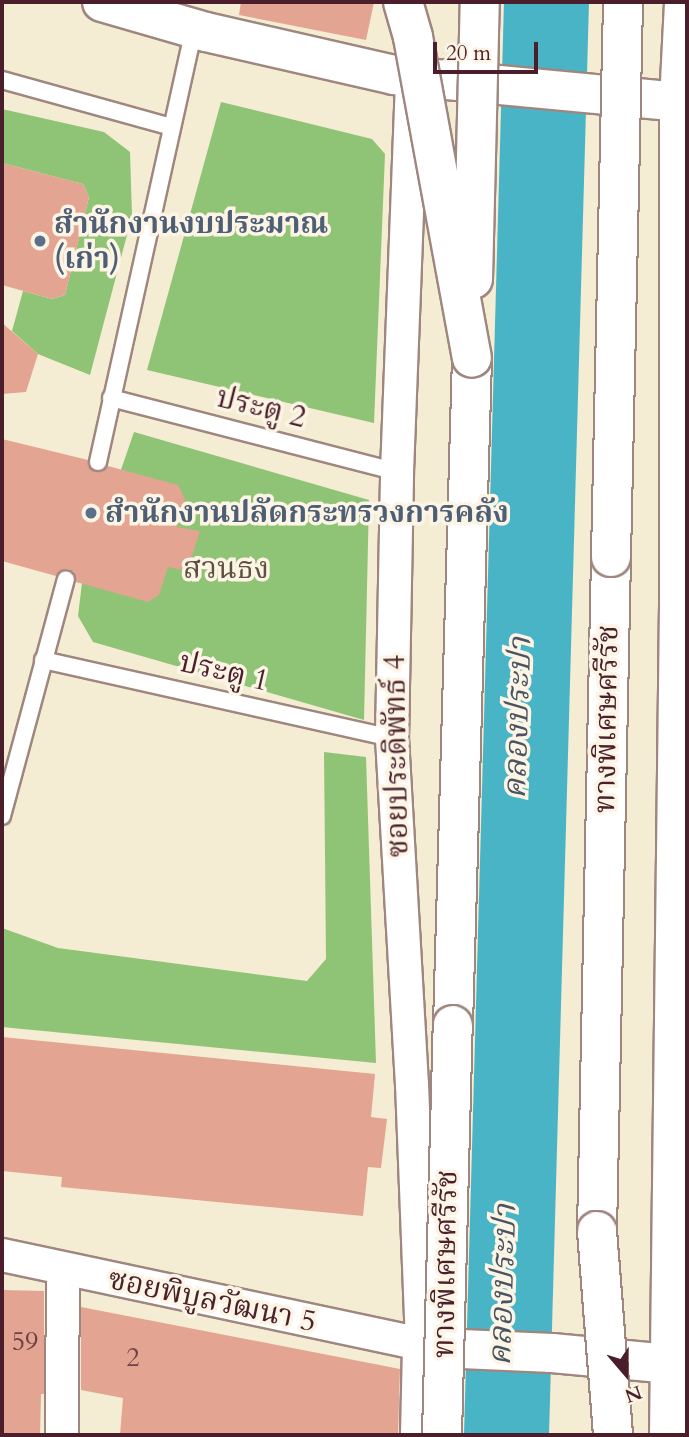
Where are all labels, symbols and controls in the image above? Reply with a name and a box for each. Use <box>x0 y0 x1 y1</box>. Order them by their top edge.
scale bar <box>437 28 542 72</box>
text: 20 m <box>446 39 491 68</box>
place label: สำนักงานงบประมาณ (เก่า) <box>54 206 328 276</box>
marker: สำนักงานงบประมาณ (เก่า) <box>32 233 48 249</box>
street label: ประตู 2 <box>213 380 309 436</box>
place label: สำนักงานปลัดกระทรวงการคลัง <box>105 495 509 531</box>
marker: สำนักงานปลัดกระทรวงการคลัง <box>83 505 99 521</box>
park label: สวนธง <box>183 551 269 587</box>
street label: ทางพิเศษศรีรัช <box>587 625 627 813</box>
water label: คลองประปา <box>496 637 540 799</box>
street label: ประตู 1 <box>176 644 272 700</box>
street label: ซอยประดิพัทธ์ 4 <box>377 654 417 858</box>
street label: ทางพิเศษศรีรัช <box>426 1170 466 1358</box>
water label: คลองประปา <box>481 1204 525 1366</box>
street label: ซอยพิบูลวัฒนา 5 <box>105 1261 319 1341</box>
house number: 59 <box>12 1326 38 1358</box>
north arrow <box>591 1339 661 1409</box>
house number: 2 <box>126 1342 140 1374</box>
text: N <box>621 1379 645 1409</box>

